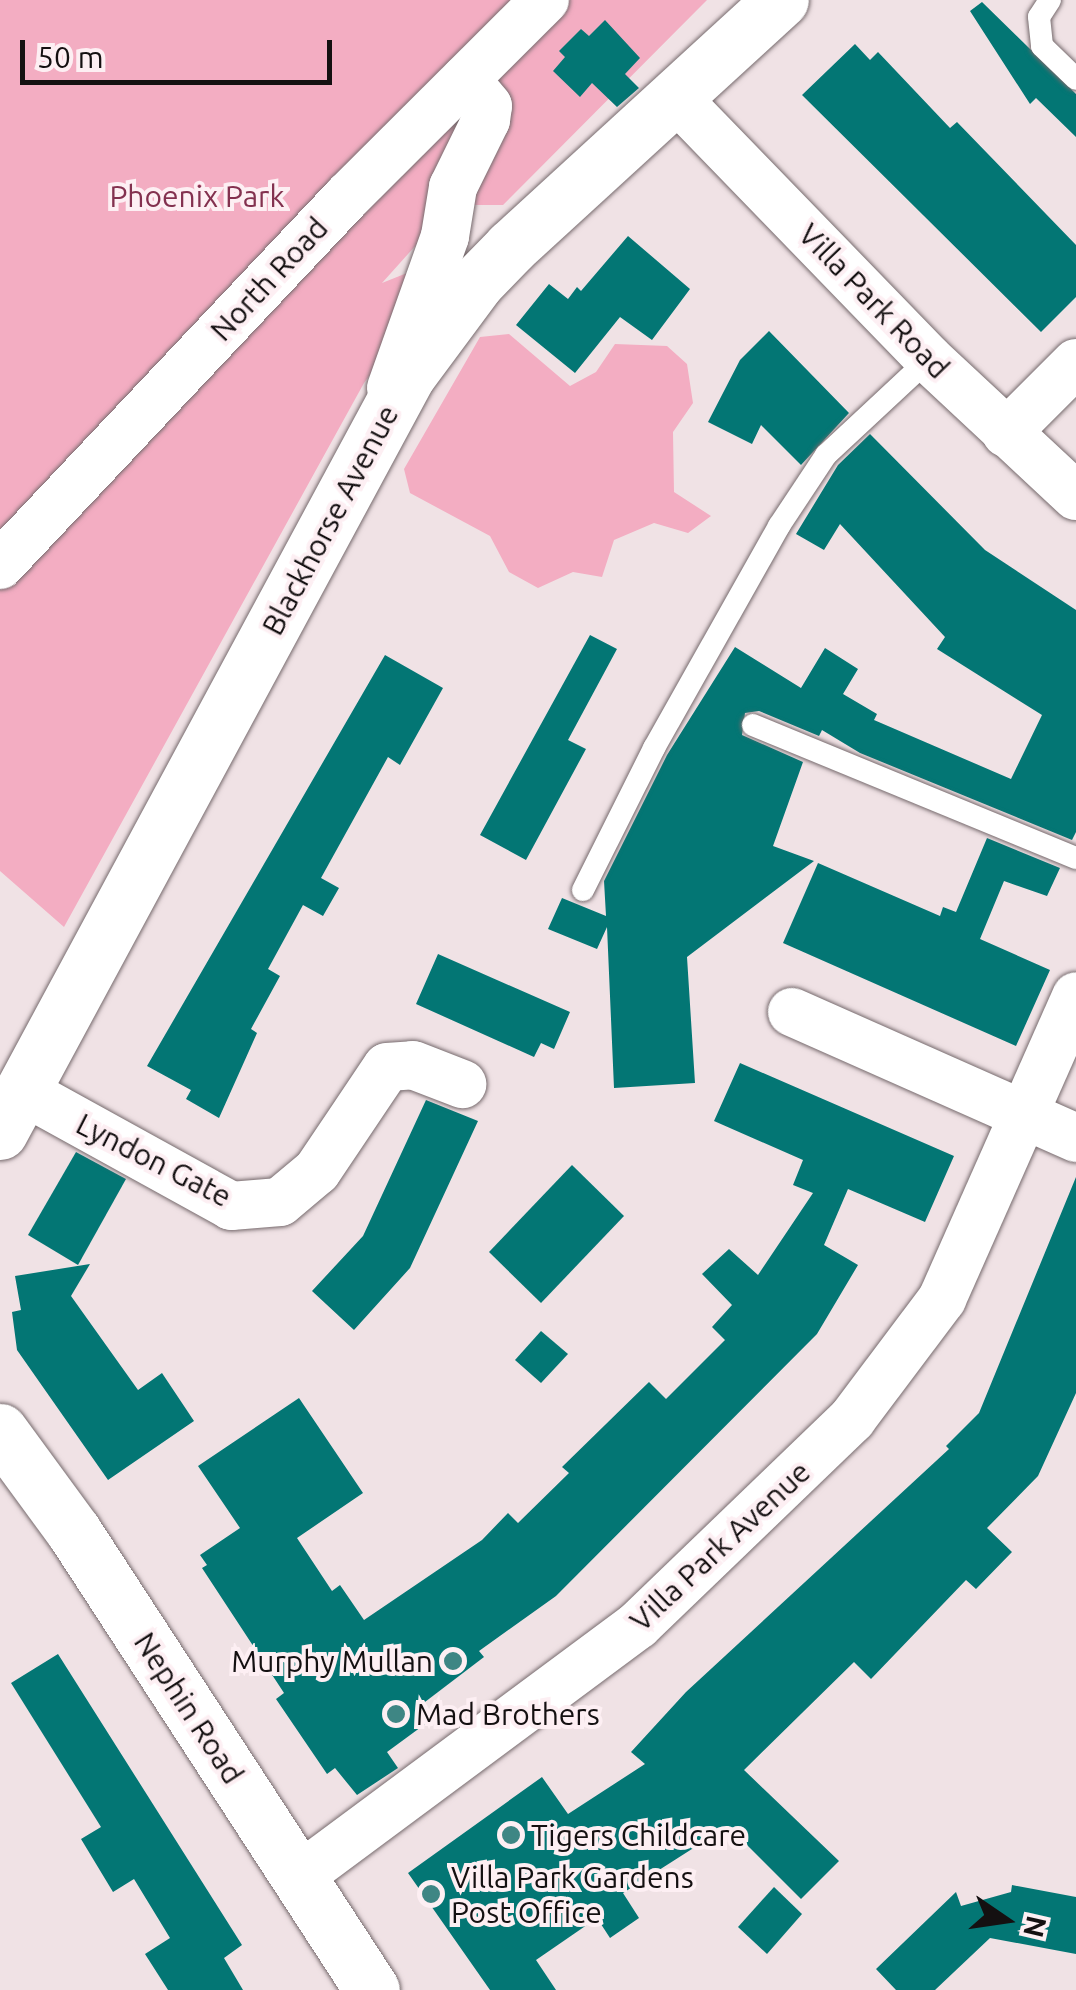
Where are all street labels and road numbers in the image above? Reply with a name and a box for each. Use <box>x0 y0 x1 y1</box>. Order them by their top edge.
street label: North Road <box>203 210 335 348</box>
street label: Villa Park Road <box>791 216 957 386</box>
street label: Blackhorse Avenue <box>254 399 406 641</box>
street label: Lyndon Gate <box>70 1106 238 1214</box>
street label: Villa Park Avenue <box>623 1453 817 1639</box>
street label: Nephin Road <box>127 1626 251 1790</box>

